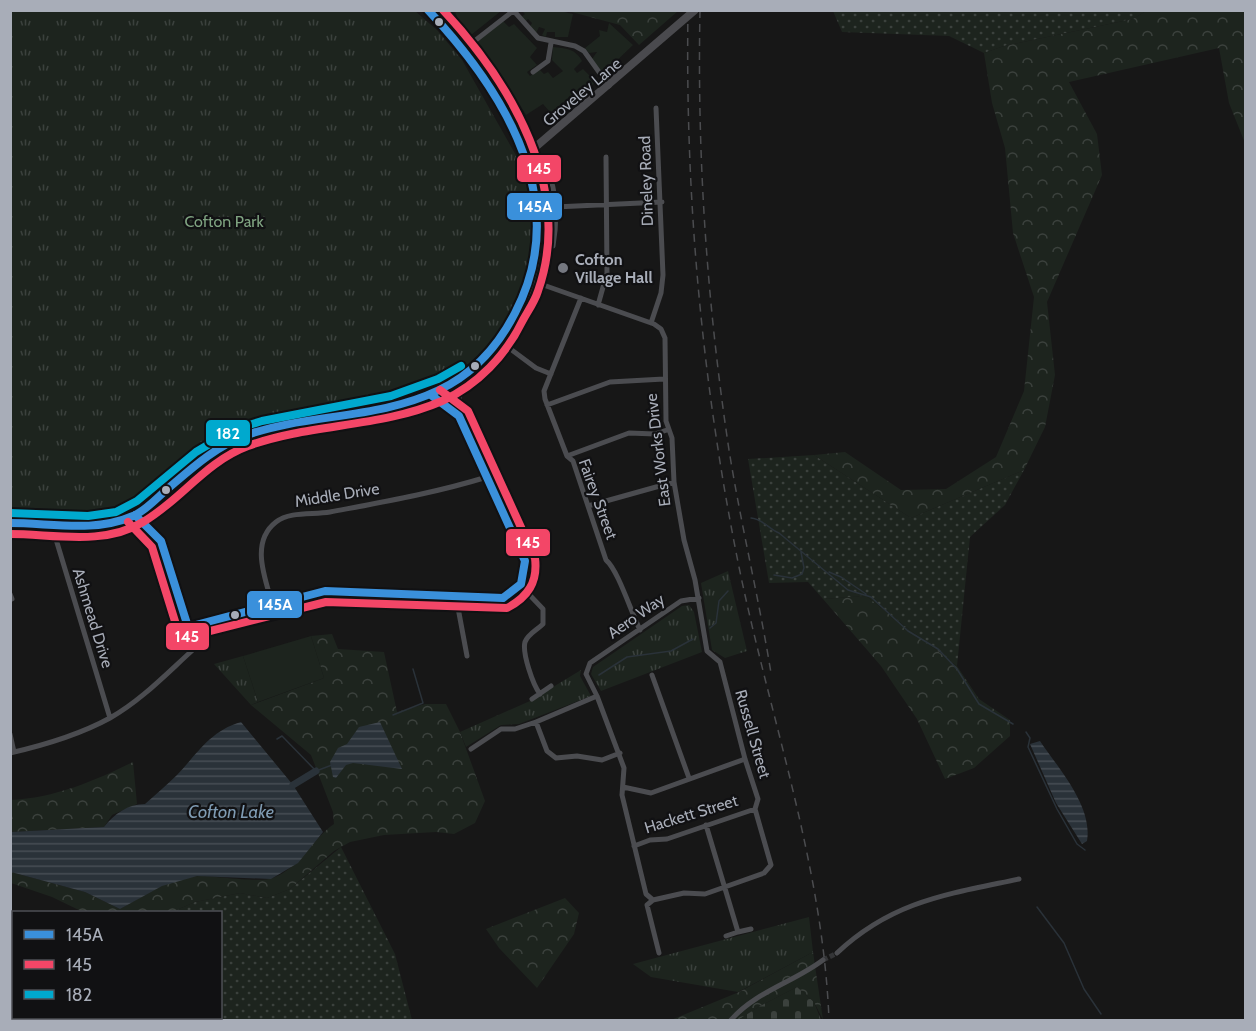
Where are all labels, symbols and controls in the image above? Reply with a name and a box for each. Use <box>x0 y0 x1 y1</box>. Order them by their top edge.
unlabelled marker <box>433 16 445 28</box>
street label: Groveley Lane <box>539 54 625 130</box>
street label: Dineley Road <box>635 136 657 226</box>
line badge: 145 <box>516 154 562 183</box>
text: 145 <box>527 159 551 178</box>
line badge: 145A <box>506 192 563 221</box>
text: 145A <box>518 197 552 216</box>
park label: Cofton Park <box>184 212 264 231</box>
place label: Cofton Village Hall <box>575 250 653 287</box>
marker: Cofton Village Hall <box>556 261 570 275</box>
unlabelled marker <box>469 360 481 372</box>
street label: East Works Drive <box>642 392 674 508</box>
line badge: 182 <box>205 419 251 447</box>
text: 182 <box>216 424 240 443</box>
street label: Fairey Street <box>575 456 622 542</box>
street label: Middle Drive <box>293 479 381 511</box>
unlabelled marker <box>160 484 172 496</box>
line badge: 145 <box>505 528 551 557</box>
text: 145 <box>516 533 540 552</box>
street label: Ashmead Drive <box>69 566 117 670</box>
line badge: 145A <box>246 590 303 619</box>
street label: Aero Way <box>604 590 668 642</box>
text: 145A <box>258 595 292 614</box>
unlabelled marker <box>229 609 241 621</box>
line badge: 145 <box>165 622 210 651</box>
text: 145 <box>175 627 199 646</box>
street label: Russell Street <box>731 687 775 781</box>
street label: Hackett Street <box>642 791 741 837</box>
water label: Cofton Lake <box>188 801 274 823</box>
legend <box>12 911 222 1019</box>
text: 145A <box>66 924 103 946</box>
text: 145 <box>66 954 92 976</box>
text: 182 <box>66 984 92 1006</box>

